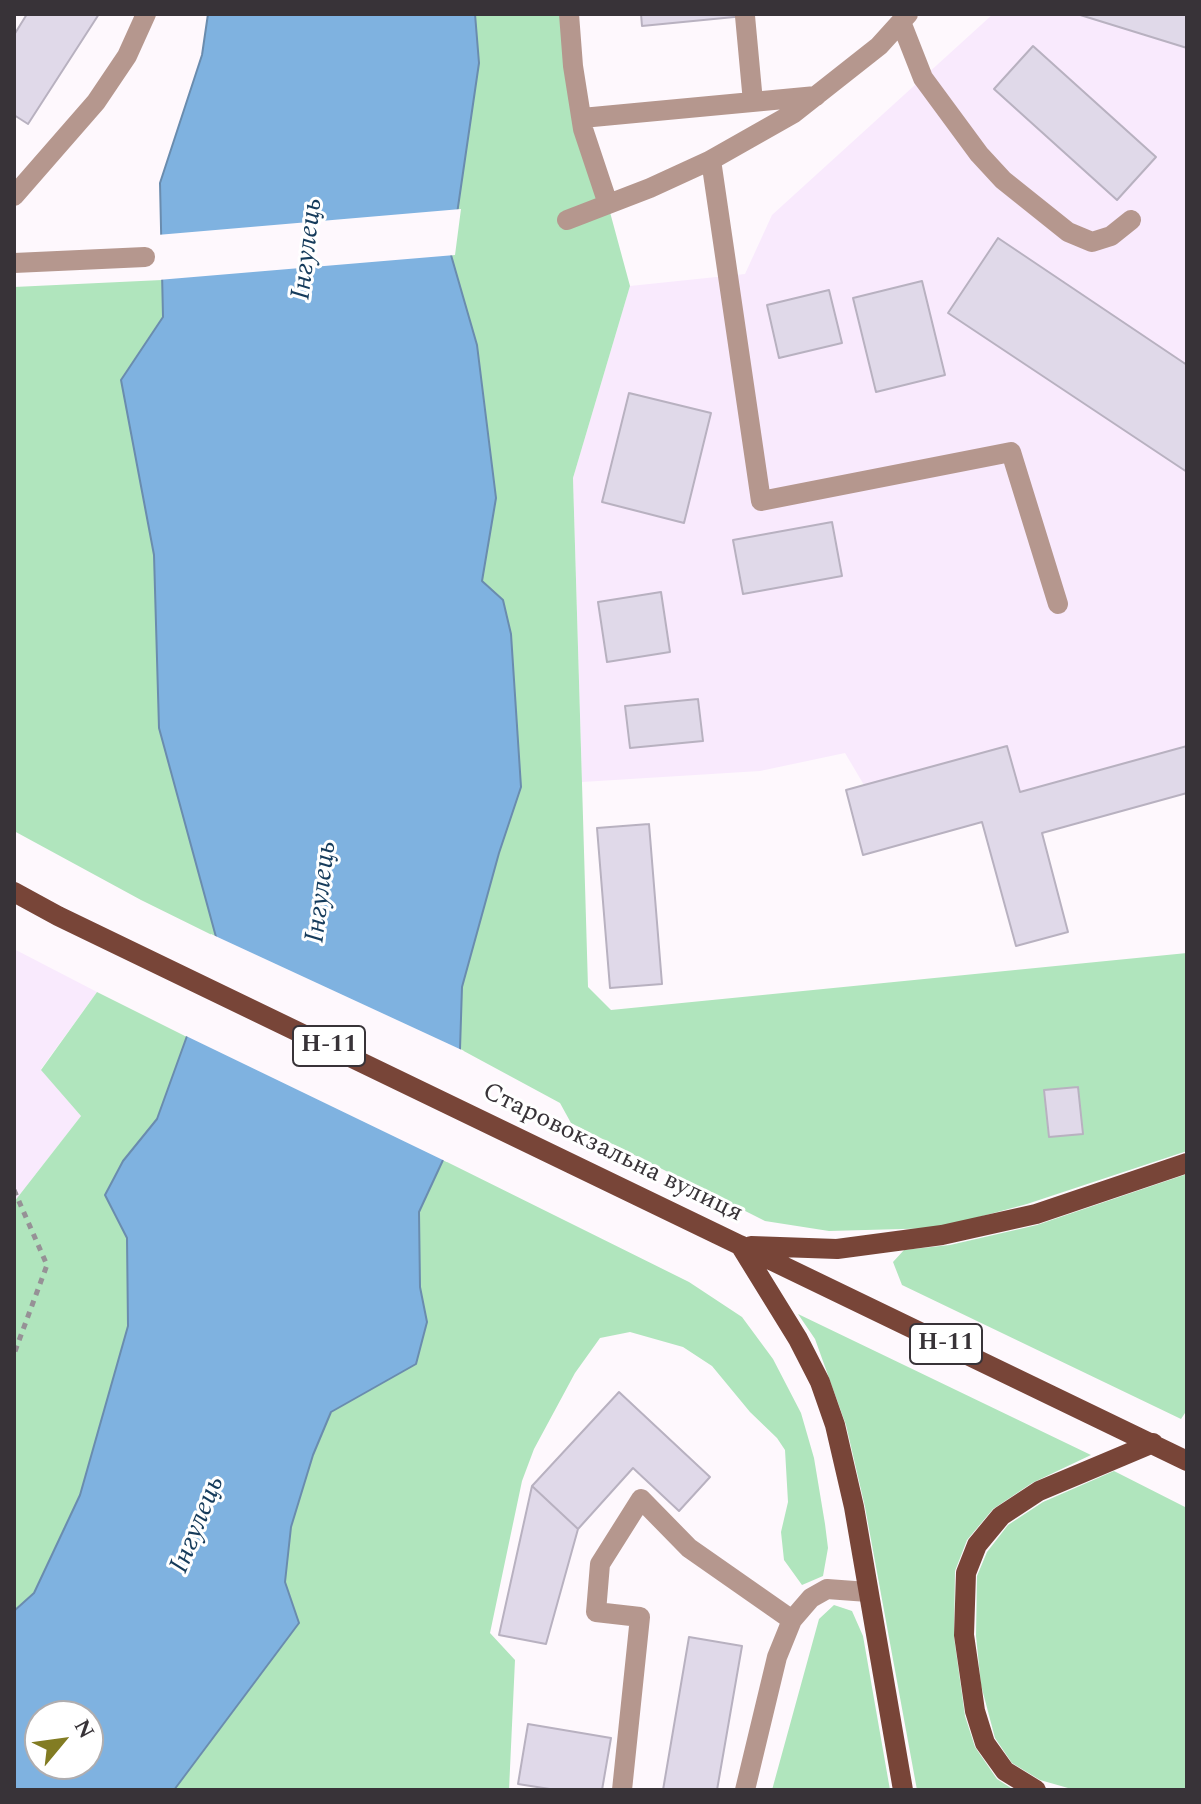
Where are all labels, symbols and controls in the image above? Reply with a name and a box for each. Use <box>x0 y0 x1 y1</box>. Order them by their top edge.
water label: Інгулець <box>286 196 332 302</box>
water label: Інгулець <box>300 839 346 945</box>
road number: Н-11 <box>293 1026 365 1066</box>
street label: Старовокзальна вулиця <box>477 1077 747 1231</box>
road number: Н-11 <box>910 1324 982 1364</box>
water label: Інгулець <box>164 1471 234 1579</box>
north arrow <box>24 1700 104 1780</box>
text: N <box>65 1713 102 1745</box>

